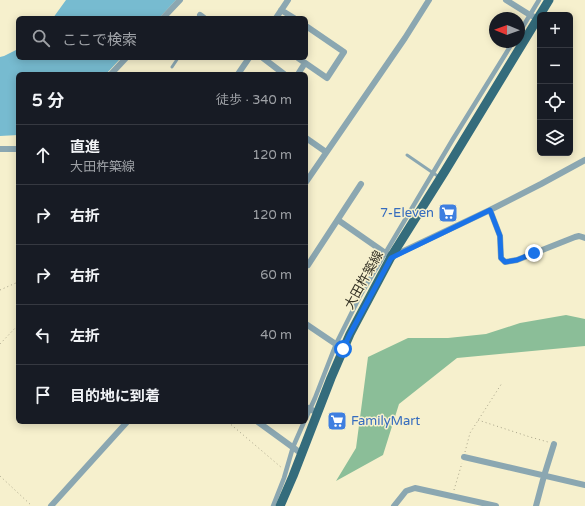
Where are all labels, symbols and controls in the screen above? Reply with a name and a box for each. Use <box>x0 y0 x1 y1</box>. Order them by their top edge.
north arrow <box>489 12 525 48</box>
map controls <box>537 12 573 156</box>
button: + <box>537 12 573 48</box>
search box <box>16 16 308 60</box>
icon: search <box>30 27 52 49</box>
text: ここで検索 <box>62 31 137 49</box>
button: − <box>537 48 573 84</box>
button: locate <box>537 84 573 120</box>
text: 5 分 <box>32 90 64 111</box>
text: 徒歩 · 340 m <box>216 92 292 108</box>
button: layers <box>537 120 573 156</box>
text: 直進 <box>70 138 100 156</box>
icon: ahead <box>32 144 54 166</box>
text: 120 m <box>252 147 292 163</box>
text: 大田杵築線 <box>70 159 135 175</box>
supermarket icon: 7-Eleven <box>437 202 459 224</box>
icon: right <box>32 204 54 226</box>
place label: 7-Eleven <box>380 205 434 221</box>
text: 右折 <box>70 207 100 225</box>
text: 120 m <box>252 207 292 223</box>
route end <box>525 244 543 262</box>
street label: 大田杵築線 <box>341 248 387 312</box>
icon: right <box>32 264 54 286</box>
text: 右折 <box>70 267 100 285</box>
text: 60 m <box>260 267 292 283</box>
icon: left <box>32 324 54 346</box>
text: 左折 <box>70 327 100 345</box>
text: 40 m <box>260 327 292 343</box>
route start <box>334 340 352 358</box>
icon: arrive <box>32 384 54 406</box>
text: 目的地に到着 <box>70 387 160 405</box>
supermarket icon: FamilyMart <box>326 410 348 432</box>
place label: FamilyMart <box>351 413 420 429</box>

